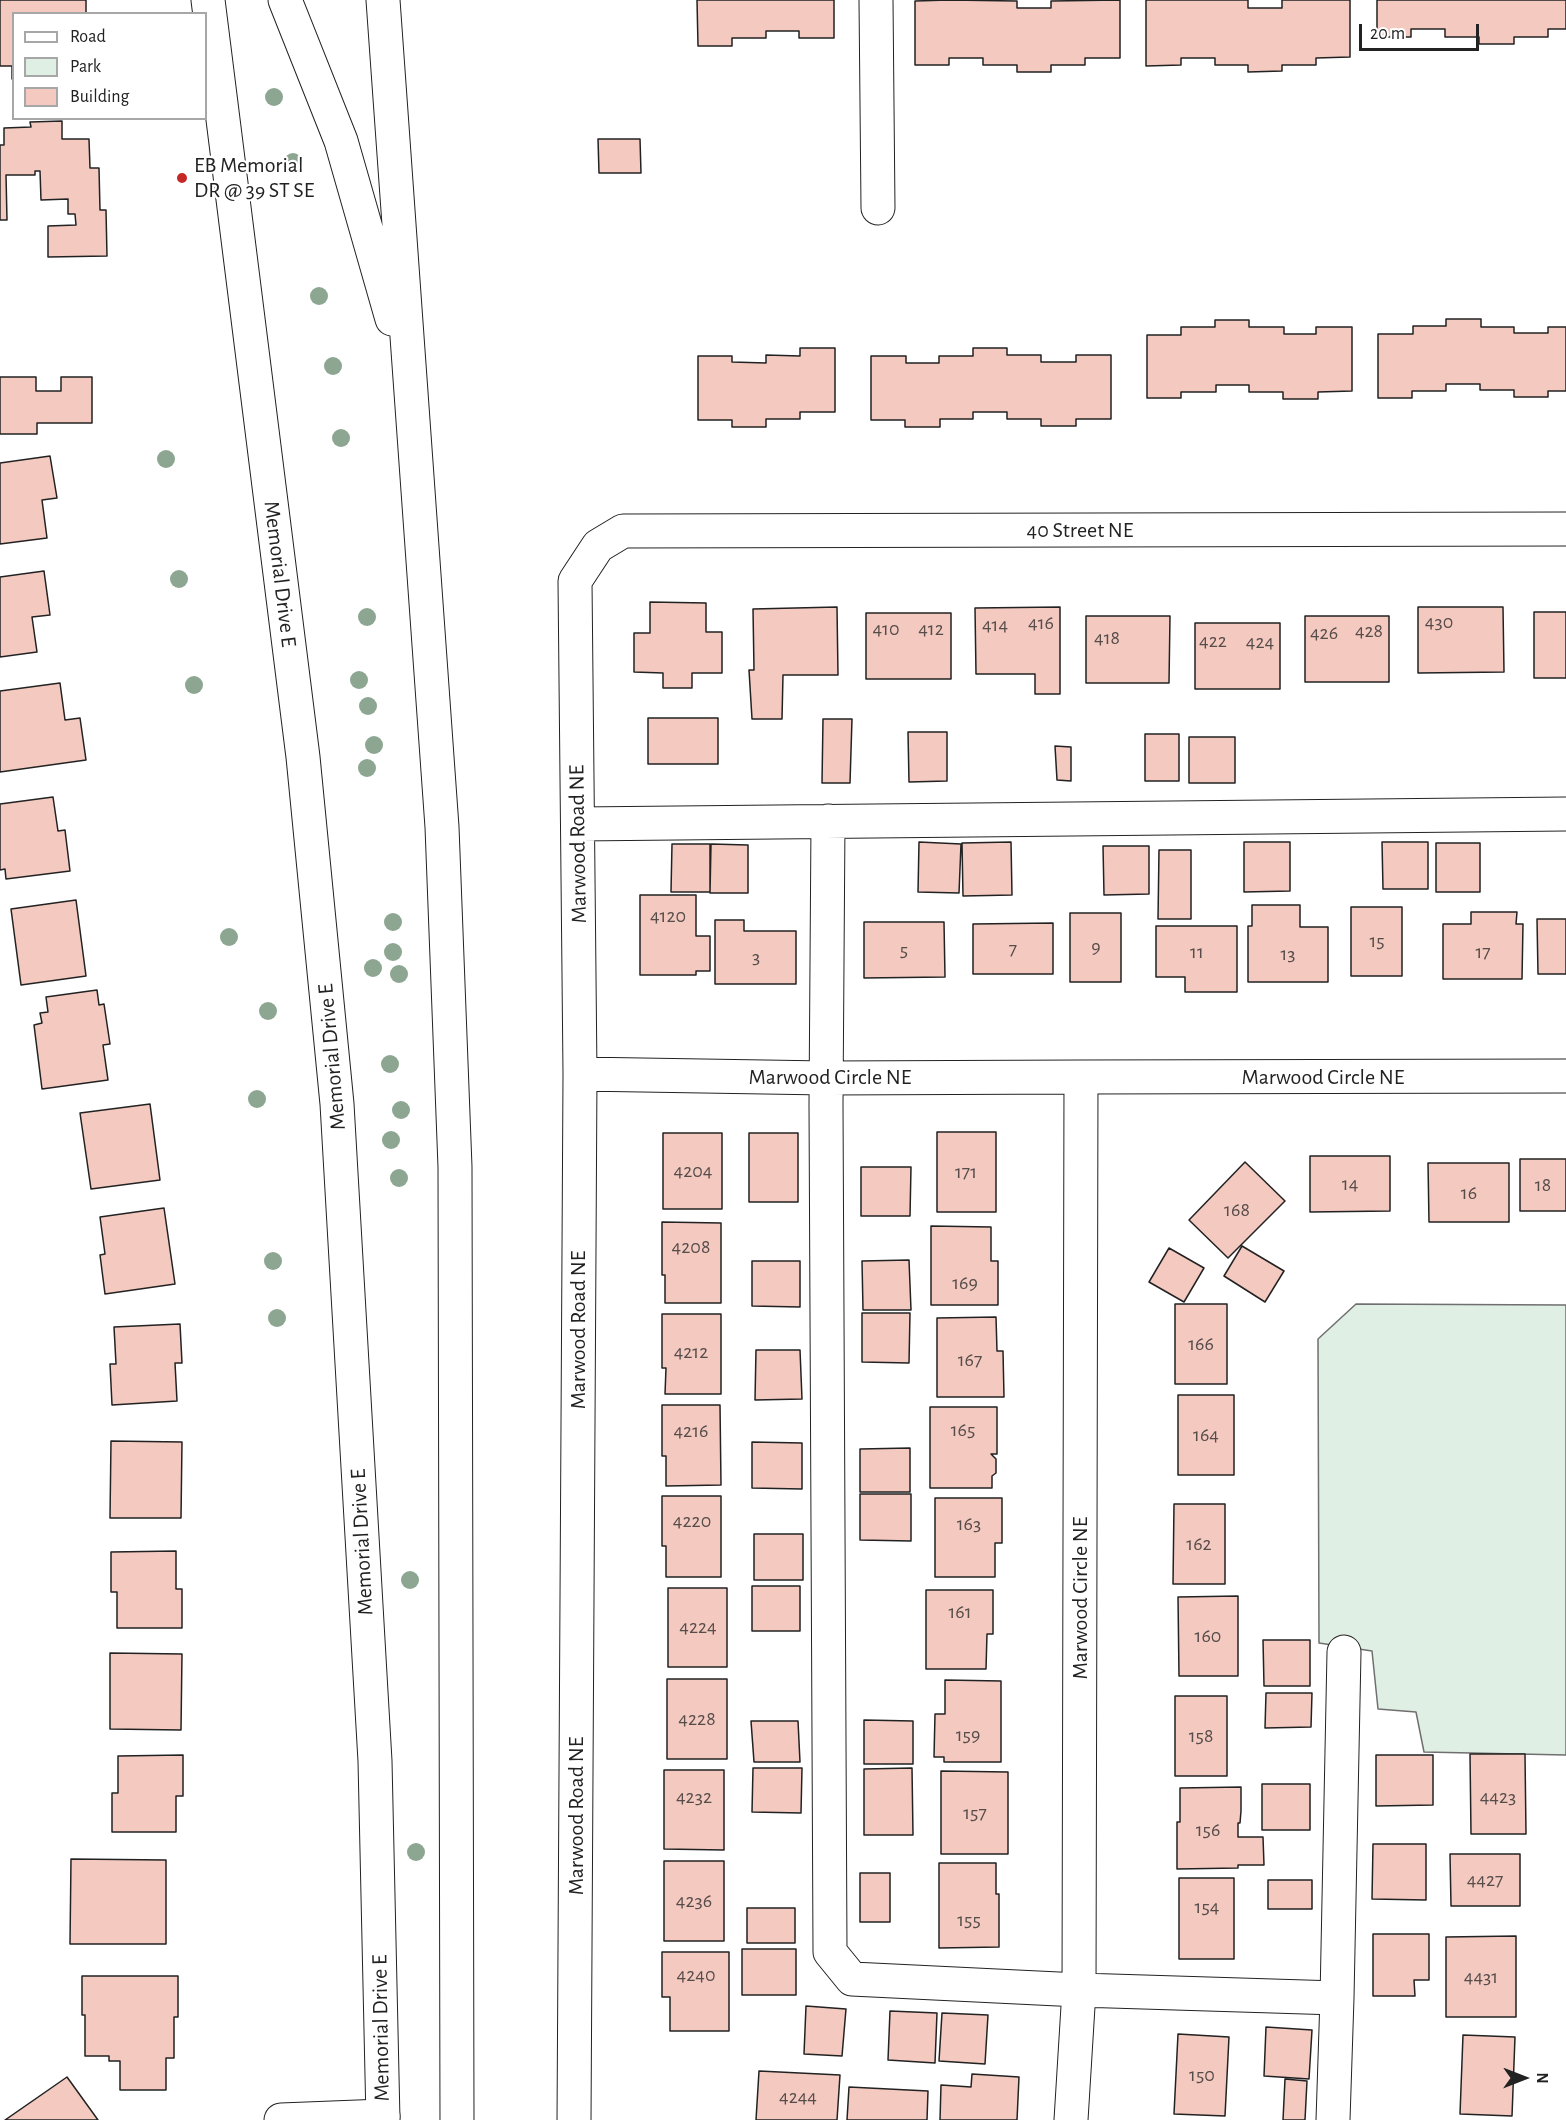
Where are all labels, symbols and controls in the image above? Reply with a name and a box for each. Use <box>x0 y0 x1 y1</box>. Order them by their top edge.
legend <box>12 12 207 120</box>
scale bar <box>1362 12 1482 50</box>
text: 20 m <box>1370 25 1405 43</box>
text: Road <box>70 28 106 46</box>
text: Park <box>70 58 101 76</box>
text: Building <box>70 88 129 106</box>
place label: EB Memorial DR @ 39 ST SE <box>194 152 314 204</box>
marker: EB Memorial DR @ 39 ST SE <box>175 171 189 185</box>
street label: Memorial Drive E <box>258 499 302 649</box>
street label: 40 Street NE <box>1027 517 1133 543</box>
house number: 430 <box>1425 610 1453 634</box>
house number: 416 <box>1028 611 1054 635</box>
house number: 414 <box>982 613 1008 637</box>
house number: 410 <box>872 617 900 641</box>
house number: 412 <box>918 617 944 641</box>
house number: 428 <box>1355 619 1383 643</box>
house number: 426 <box>1310 621 1338 645</box>
house number: 418 <box>1094 626 1120 650</box>
house number: 422 <box>1199 629 1227 653</box>
house number: 424 <box>1246 630 1274 654</box>
street label: Marwood Road NE <box>563 764 593 924</box>
house number: 4120 <box>650 904 686 928</box>
house number: 15 <box>1369 929 1385 953</box>
house number: 9 <box>1091 935 1101 959</box>
house number: 7 <box>1009 937 1017 961</box>
house number: 5 <box>900 938 908 962</box>
house number: 11 <box>1190 940 1204 964</box>
house number: 17 <box>1475 940 1491 964</box>
house number: 13 <box>1280 942 1296 966</box>
house number: 3 <box>752 945 760 969</box>
street label: Memorial Drive E <box>312 983 352 1131</box>
street label: Marwood Circle NE <box>749 1064 911 1090</box>
street label: Marwood Circle NE <box>1242 1064 1404 1090</box>
house number: 4204 <box>674 1159 712 1183</box>
house number: 171 <box>955 1160 977 1184</box>
house number: 14 <box>1342 1172 1358 1196</box>
house number: 18 <box>1535 1173 1551 1197</box>
house number: 16 <box>1461 1181 1477 1205</box>
house number: 168 <box>1224 1198 1250 1222</box>
house number: 4208 <box>672 1235 710 1259</box>
street label: Marwood Road NE <box>565 1251 591 1409</box>
house number: 169 <box>952 1271 978 1295</box>
house number: 166 <box>1188 1332 1214 1356</box>
house number: 4212 <box>674 1340 708 1364</box>
house number: 167 <box>958 1348 982 1372</box>
house number: 165 <box>951 1418 975 1442</box>
house number: 4216 <box>674 1419 708 1443</box>
house number: 164 <box>1193 1423 1219 1447</box>
street label: Memorial Drive E <box>345 1468 379 1616</box>
house number: 4220 <box>673 1509 711 1533</box>
house number: 163 <box>957 1512 981 1536</box>
street label: Marwood Circle NE <box>1067 1517 1093 1679</box>
house number: 162 <box>1186 1532 1212 1556</box>
house number: 161 <box>948 1600 972 1624</box>
house number: 4224 <box>679 1615 717 1639</box>
house number: 160 <box>1195 1624 1221 1648</box>
house number: 4228 <box>678 1707 716 1731</box>
house number: 159 <box>956 1723 980 1747</box>
house number: 158 <box>1189 1724 1213 1748</box>
street label: Marwood Road NE <box>563 1737 589 1895</box>
house number: 4232 <box>676 1785 712 1809</box>
house number: 4423 <box>1480 1785 1516 1809</box>
house number: 157 <box>963 1801 987 1825</box>
house number: 156 <box>1196 1818 1220 1842</box>
house number: 4427 <box>1467 1868 1503 1892</box>
house number: 4236 <box>676 1889 712 1913</box>
house number: 154 <box>1195 1895 1219 1919</box>
house number: 155 <box>957 1908 981 1932</box>
street label: Memorial Drive E <box>367 1954 395 2102</box>
house number: 4240 <box>677 1963 715 1987</box>
house number: 4431 <box>1464 1965 1498 1989</box>
north arrow <box>1494 2048 1554 2108</box>
house number: 150 <box>1189 2063 1215 2087</box>
text: N <box>1534 2072 1550 2084</box>
house number: 4244 <box>779 2085 817 2109</box>

